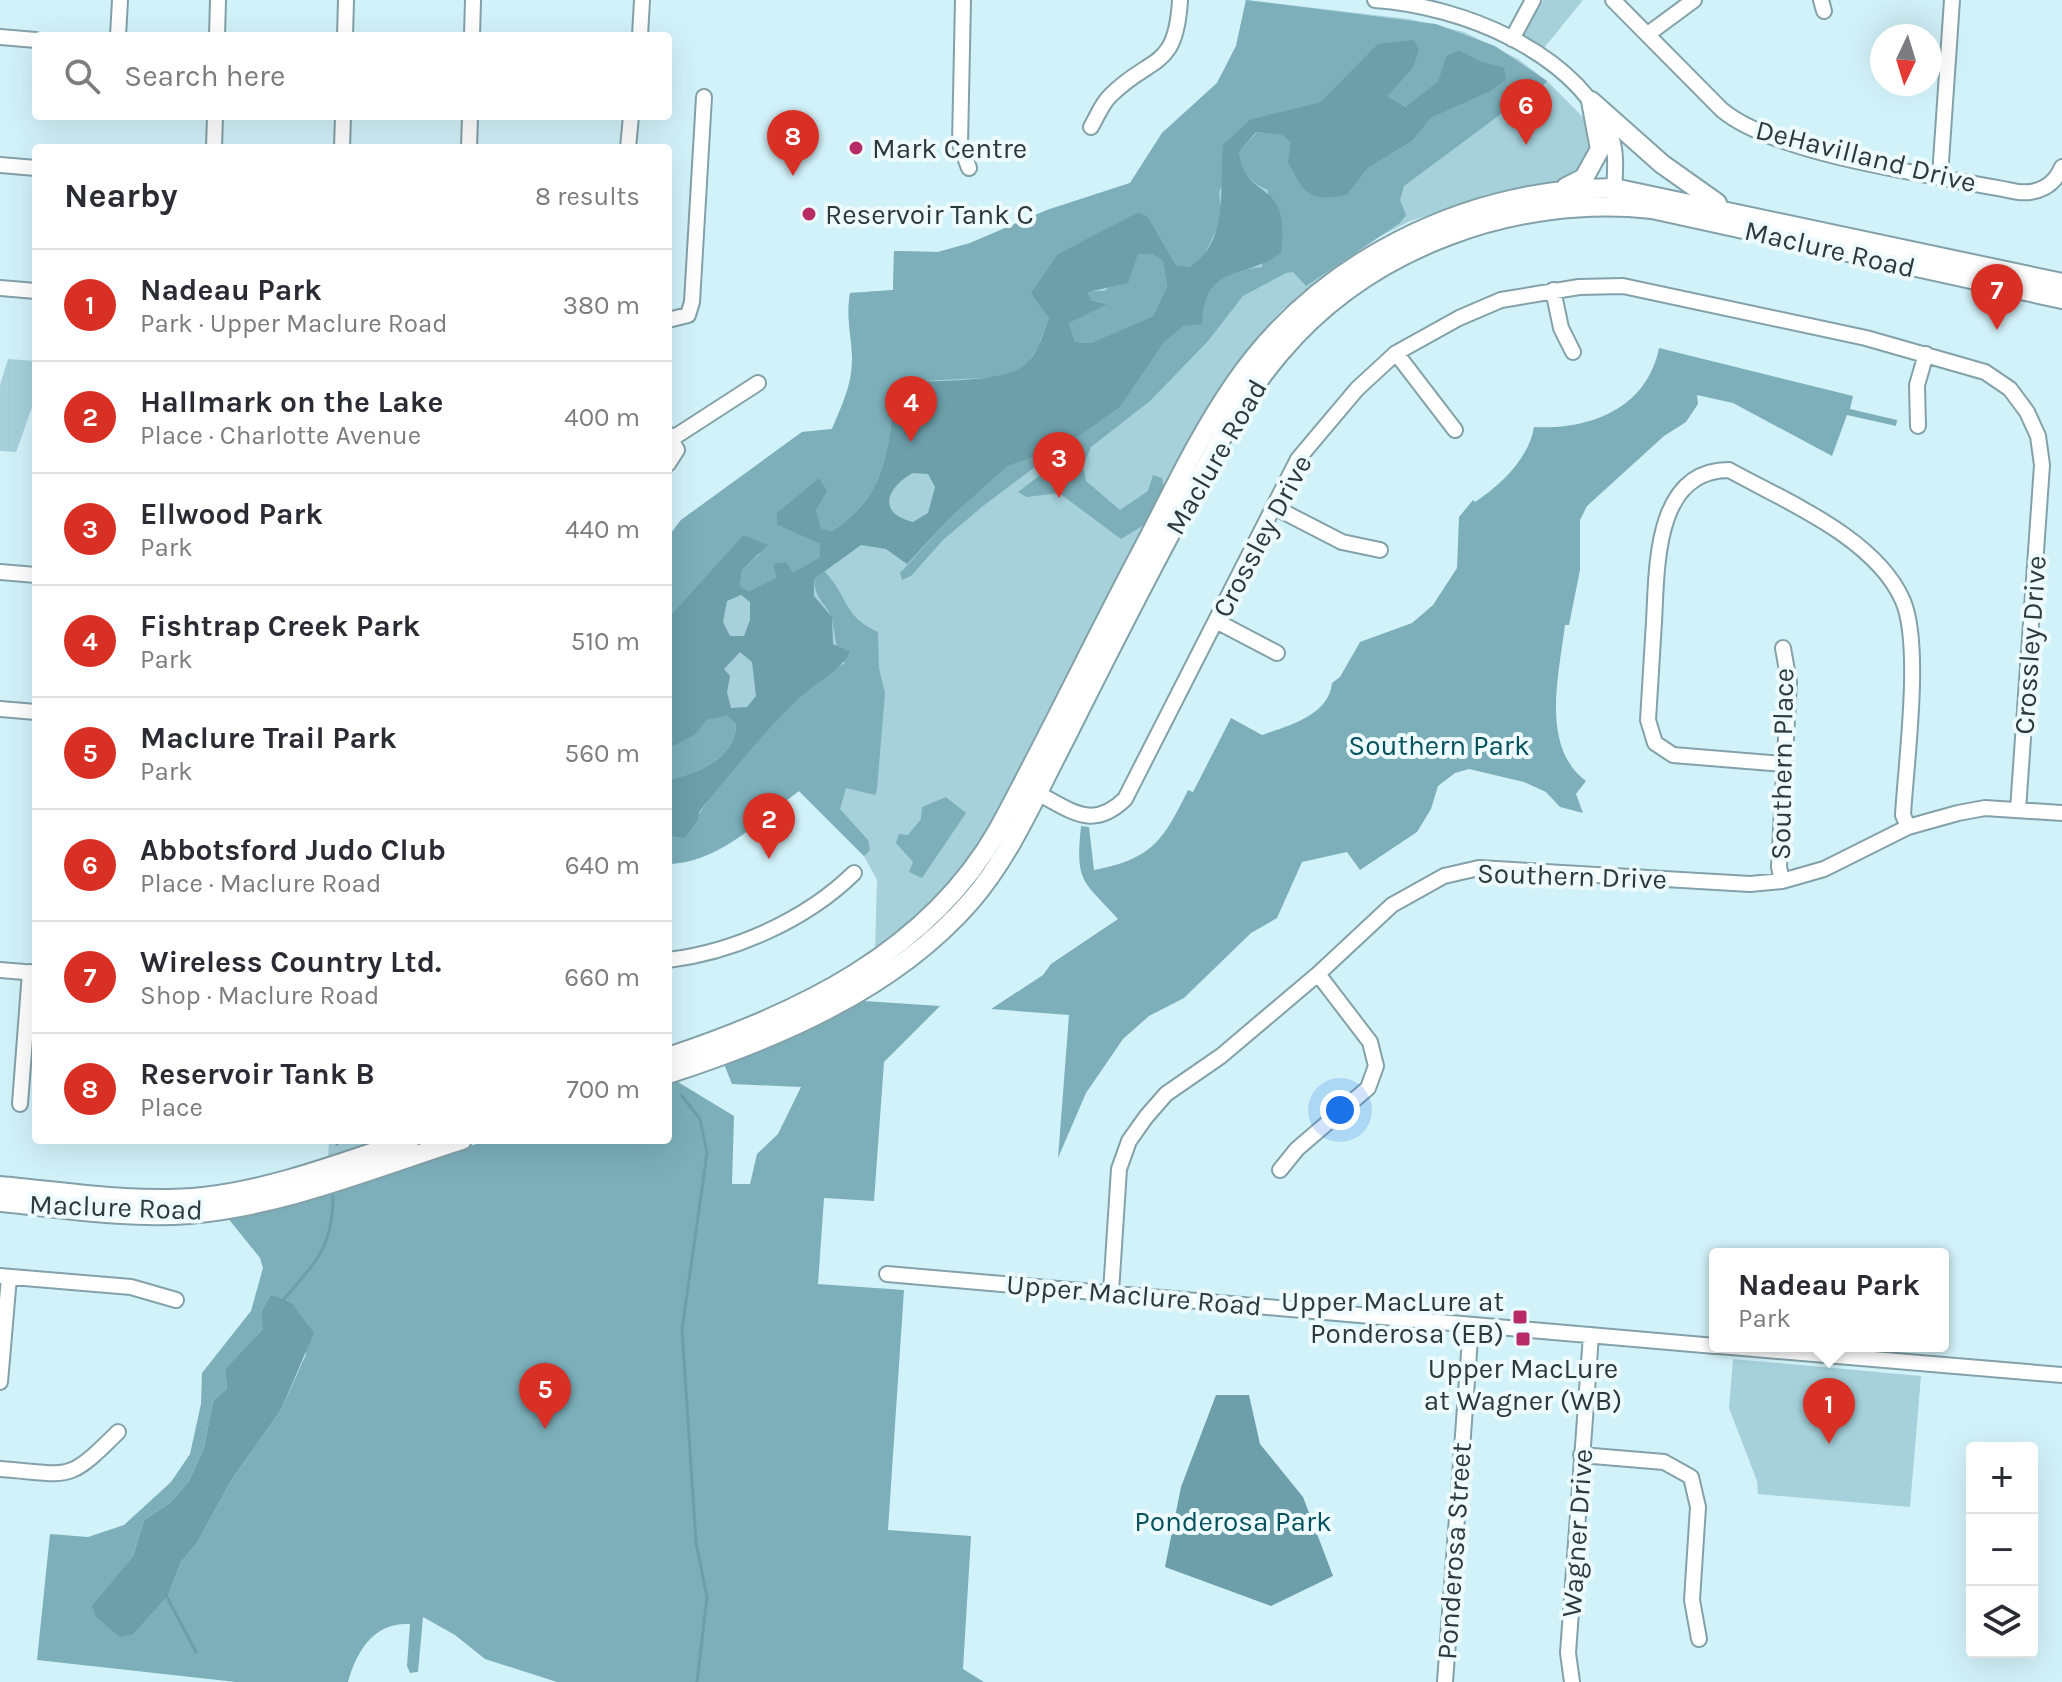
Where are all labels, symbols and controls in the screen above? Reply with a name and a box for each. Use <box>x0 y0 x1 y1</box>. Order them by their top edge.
north arrow <box>1870 24 1942 96</box>
search box <box>32 32 672 120</box>
icon: search <box>60 54 104 98</box>
text: Search here <box>124 58 285 94</box>
pin: 6 <box>1500 79 1552 145</box>
pin: 8 <box>767 110 819 176</box>
street label: DeHavilland Drive <box>1752 113 1980 199</box>
place label: Mark Centre <box>872 132 1027 165</box>
marker: Mark Centre <box>847 139 865 157</box>
text: Nearby <box>64 176 178 216</box>
text: 8 results <box>535 181 640 212</box>
place label: Reservoir Tank C <box>825 198 1034 231</box>
marker: Reservoir Tank C <box>800 205 818 223</box>
street label: Maclure Road <box>1742 213 1918 285</box>
pin: 7 <box>1971 264 2023 330</box>
text: Nadeau Park <box>140 272 322 308</box>
text: 1 <box>85 290 95 321</box>
text: 380 m <box>563 290 640 321</box>
text: Park · Upper Maclure Road <box>140 308 448 339</box>
street label: Maclure Road <box>1158 373 1274 541</box>
pin: 4 <box>885 376 937 442</box>
text: Hallmark on the Lake <box>140 384 443 420</box>
text: 2 <box>82 402 98 433</box>
text: 400 m <box>564 402 640 433</box>
text: Place · Charlotte Avenue <box>140 420 421 451</box>
pin: 3 <box>1033 432 1085 498</box>
street label: Crossley Drive <box>1205 449 1319 623</box>
text: Ellwood Park <box>140 496 323 532</box>
text: 3 <box>82 514 98 545</box>
text: 440 m <box>565 514 640 545</box>
text: Park <box>140 532 193 563</box>
street label: Crossley Drive <box>2007 554 2053 736</box>
text: Fishtrap Creek Park <box>140 608 420 644</box>
text: 4 <box>82 626 98 657</box>
text: 510 m <box>571 626 640 657</box>
text: Park <box>140 644 193 675</box>
street label: Southern Place <box>1764 668 1800 860</box>
text: Maclure Trail Park <box>140 720 397 756</box>
park label: Southern Park <box>1348 729 1530 762</box>
text: 5 <box>82 738 98 769</box>
text: 560 m <box>565 738 640 769</box>
text: Park <box>140 756 193 787</box>
pin: 2 <box>743 793 795 859</box>
text: Abbotsford Judo Club <box>140 832 446 868</box>
text: 6 <box>82 850 98 881</box>
text: 640 m <box>565 850 640 881</box>
street label: Southern Drive <box>1476 856 1668 896</box>
text: Place · Maclure Road <box>140 868 381 899</box>
text: Wireless Country Ltd. <box>140 944 442 980</box>
text: 7 <box>84 962 96 993</box>
text: 660 m <box>564 962 640 993</box>
text: Shop · Maclure Road <box>140 980 379 1011</box>
text: Reservoir Tank B <box>140 1056 375 1092</box>
text: 8 <box>82 1074 98 1105</box>
text: 700 m <box>566 1074 640 1105</box>
your location <box>1320 1090 1360 1130</box>
text: Place <box>140 1092 203 1123</box>
street label: Maclure Road <box>28 1187 204 1227</box>
popup <box>1709 1248 1949 1352</box>
street label: Upper Maclure Road <box>1005 1267 1263 1323</box>
text: Nadeau Park <box>1738 1267 1920 1303</box>
place label: Upper MacLure at Ponderosa (EB) <box>1281 1285 1504 1350</box>
text: Park <box>1738 1303 1791 1334</box>
marker: Upper MacLure at Ponderosa (EB) <box>1511 1308 1529 1326</box>
marker: Upper MacLure at Wagner (WB) <box>1514 1330 1532 1348</box>
place label: Upper MacLure at Wagner (WB) <box>1424 1352 1622 1417</box>
pin: 5 <box>519 1363 571 1429</box>
pin: 1 <box>1803 1378 1855 1444</box>
street label: Ponderosa Street <box>1430 1441 1478 1661</box>
map controls <box>1966 1442 2038 1658</box>
button: + <box>1966 1442 2038 1514</box>
street label: Wagner Drive <box>1555 1448 1599 1618</box>
park label: Ponderosa Park <box>1134 1505 1332 1538</box>
button: − <box>1966 1514 2038 1586</box>
button: layers <box>1966 1586 2038 1658</box>

